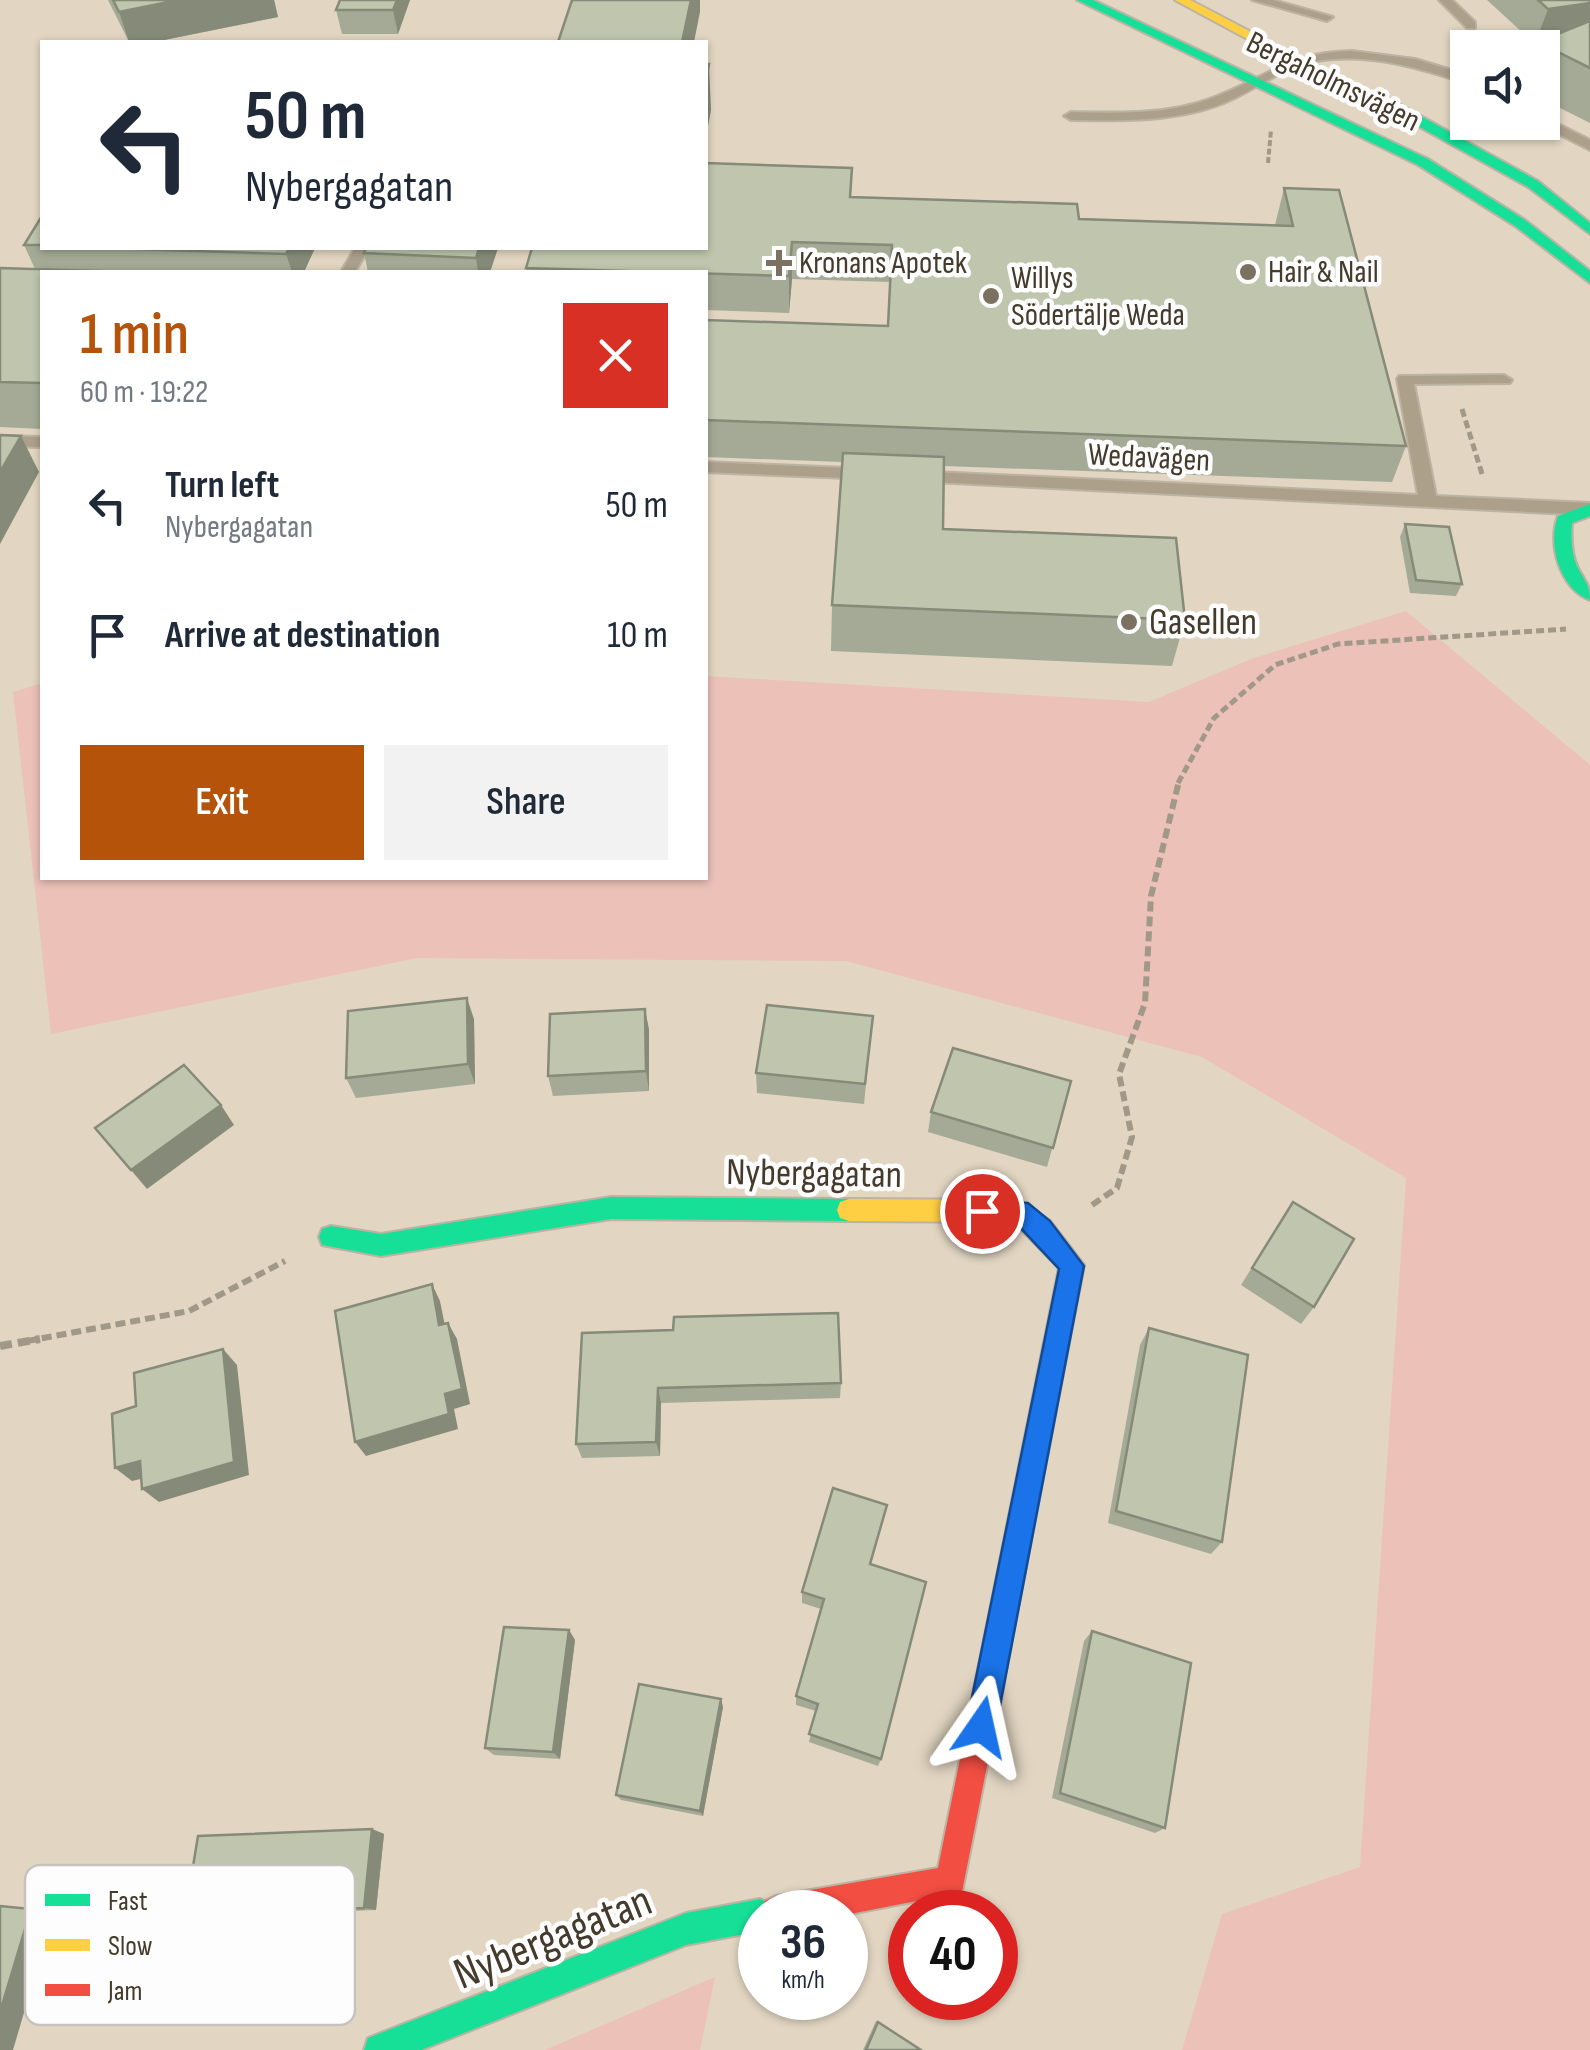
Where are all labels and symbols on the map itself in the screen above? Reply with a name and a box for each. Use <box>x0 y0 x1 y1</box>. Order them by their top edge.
street label: Bergaholmsvägen <box>1240 23 1426 141</box>
place label: Kronans Apotek <box>799 244 967 283</box>
marker: Kronans Apotek <box>768 252 790 274</box>
place label: Hair & Nail <box>1268 253 1379 292</box>
place label: Willys Södertälje Weda <box>1011 259 1185 335</box>
marker: Hair & Nail <box>1237 261 1259 283</box>
marker: Willys Södertälje Weda <box>980 285 1002 307</box>
street label: Wedavägen <box>1087 435 1211 481</box>
place label: Gasellen <box>1149 600 1257 645</box>
marker: Gasellen <box>1118 611 1140 633</box>
street label: Nybergagatan <box>726 1150 902 1198</box>
pin <box>940 1169 1025 1254</box>
position arrow <box>929 1675 1033 1779</box>
legend <box>25 1865 355 2025</box>
street label: Nybergagatan <box>446 1873 660 2003</box>
text: Fast <box>108 1885 147 1918</box>
speed limit sign: 40 <box>888 1890 1018 2020</box>
text: Slow <box>108 1930 153 1963</box>
text: Jam <box>107 1975 143 2008</box>

